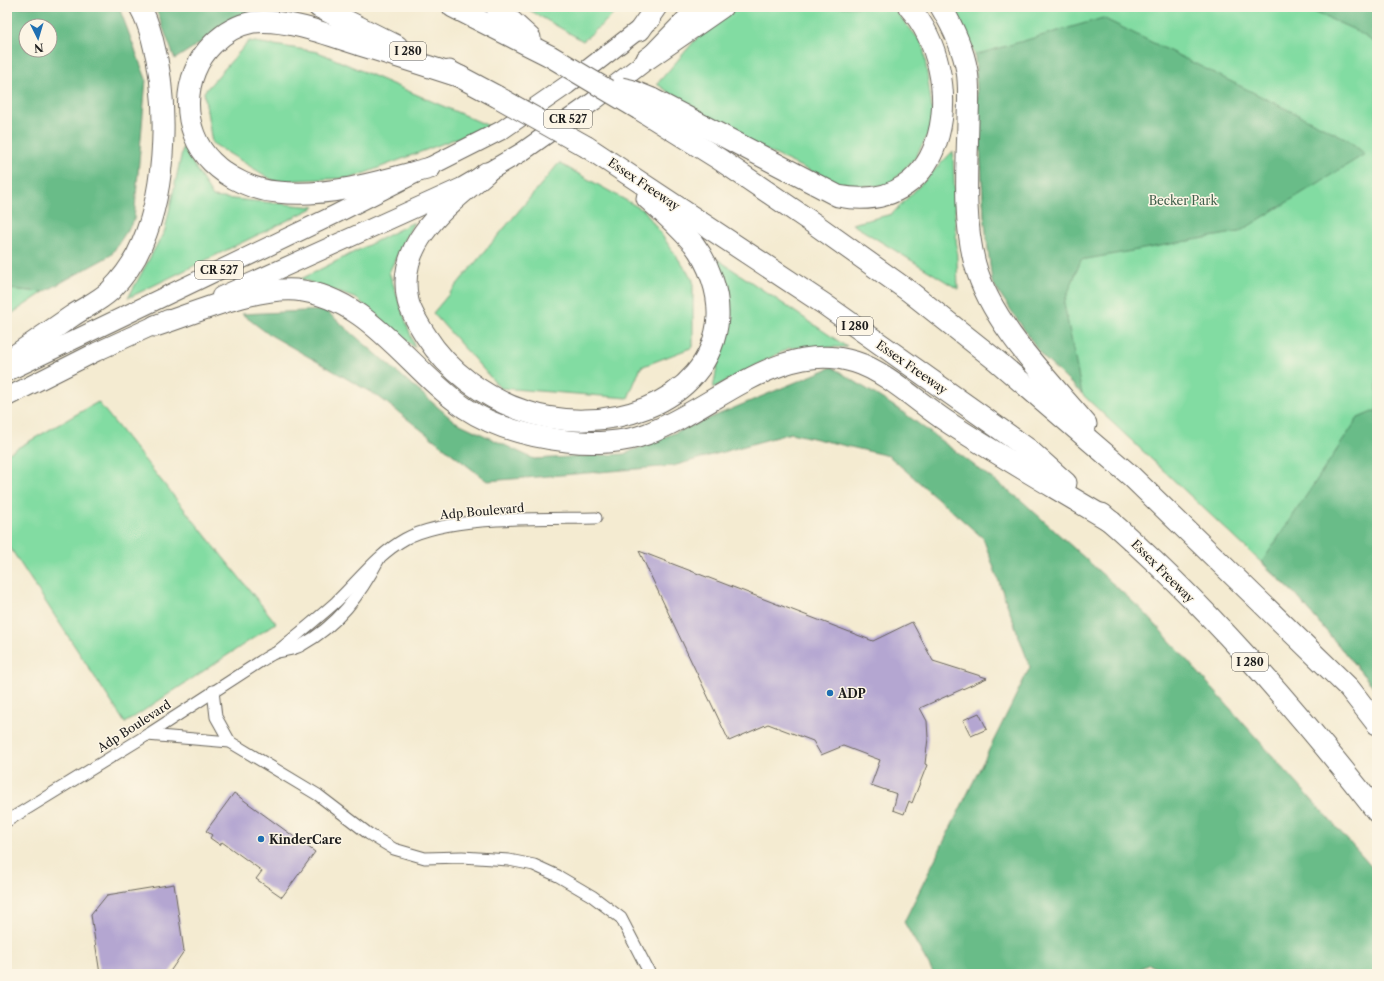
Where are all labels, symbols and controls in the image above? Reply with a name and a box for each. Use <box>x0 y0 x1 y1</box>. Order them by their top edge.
north arrow <box>18 18 58 58</box>
text: N <box>33 41 44 55</box>
road number: I 280 <box>390 42 426 60</box>
road number: CR 527 <box>544 110 592 128</box>
street label: Essex Freeway <box>605 155 683 214</box>
park label: Becker Park <box>1149 193 1218 208</box>
road number: CR 527 <box>195 261 243 279</box>
road number: I 280 <box>837 317 873 335</box>
street label: Essex Freeway <box>874 337 951 397</box>
street label: Adp Boulevard <box>438 500 525 522</box>
street label: Essex Freeway <box>1128 536 1198 606</box>
road number: I 280 <box>1232 653 1268 671</box>
place label: ADP <box>837 686 866 701</box>
marker: ADP <box>825 688 835 698</box>
street label: Adp Boulevard <box>94 696 174 756</box>
place label: KinderCare <box>269 832 342 847</box>
marker: KinderCare <box>256 834 266 844</box>

